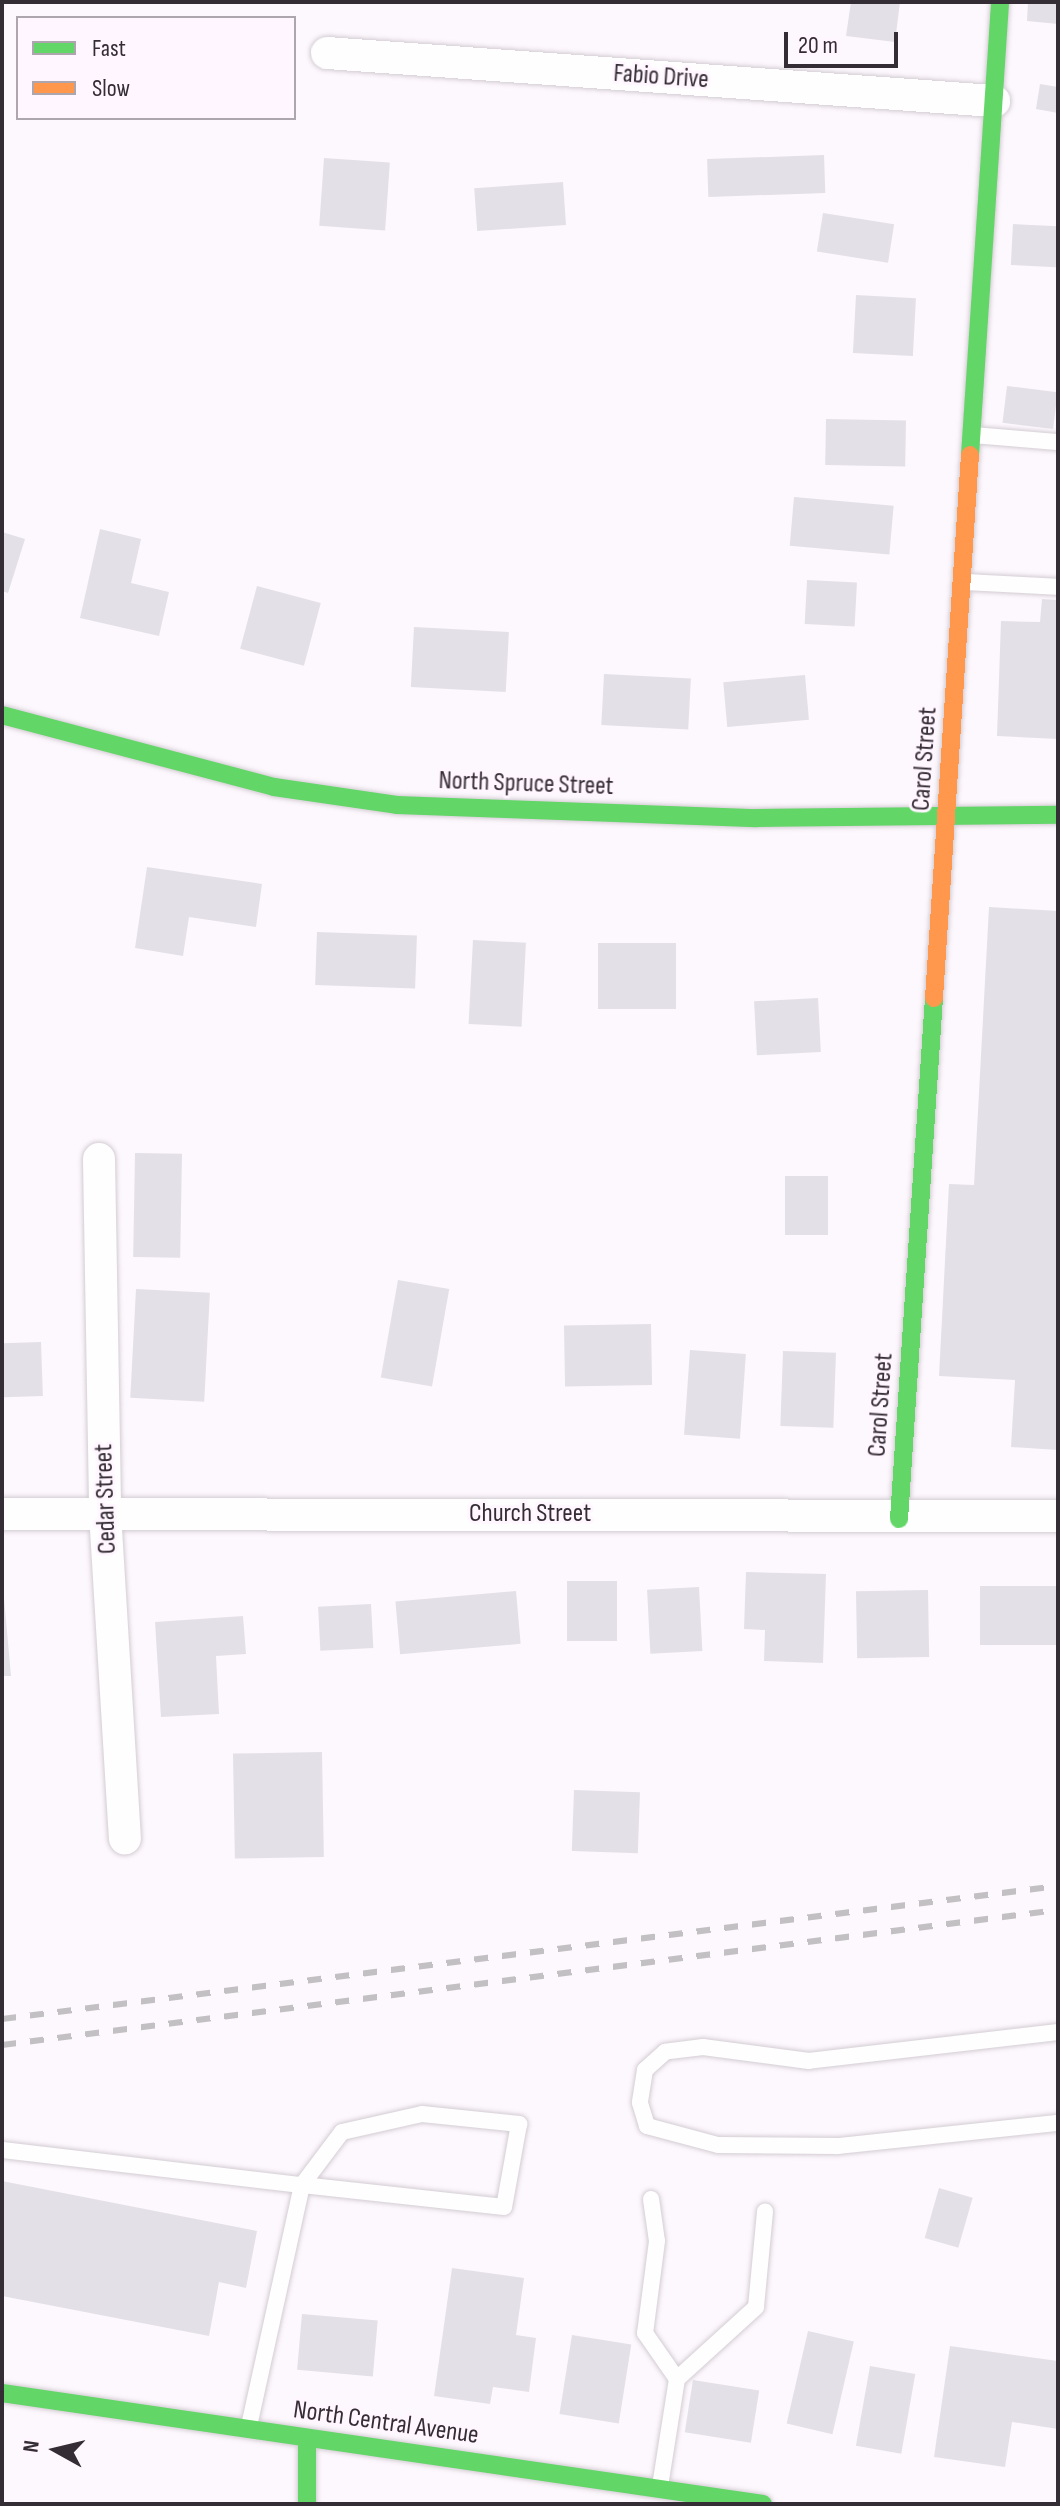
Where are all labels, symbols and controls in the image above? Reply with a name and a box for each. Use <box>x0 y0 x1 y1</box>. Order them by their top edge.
legend <box>16 16 296 120</box>
scale bar <box>788 16 902 66</box>
text: 20 m <box>798 31 838 60</box>
text: Fast <box>92 34 126 63</box>
street label: Fabio Drive <box>612 58 710 96</box>
text: Slow <box>92 74 130 103</box>
street label: Carol Street <box>906 706 944 812</box>
street label: North Spruce Street <box>438 765 614 803</box>
street label: Carol Street <box>862 1352 900 1458</box>
street label: Cedar Street <box>88 1443 124 1555</box>
street label: Church Street <box>469 1498 591 1530</box>
street label: North Central Avenue <box>291 2395 481 2451</box>
north arrow <box>16 2410 96 2490</box>
text: N <box>18 2439 46 2454</box>

